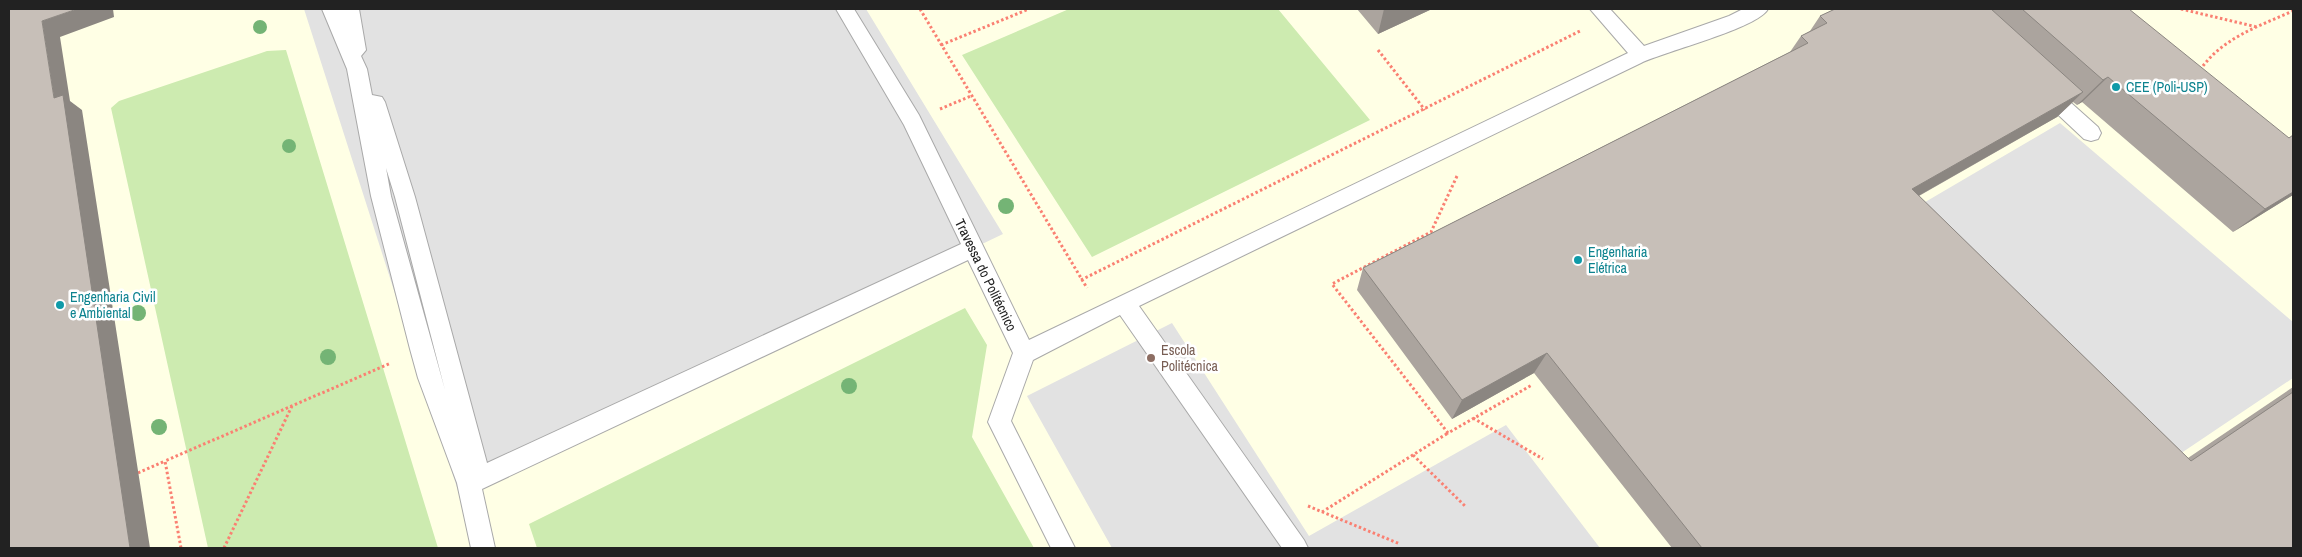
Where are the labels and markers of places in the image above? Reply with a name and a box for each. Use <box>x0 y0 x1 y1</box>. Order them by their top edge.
place label: CEE (Poli-USP) <box>2126 78 2208 96</box>
marker: CEE (Poli-USP) <box>2110 81 2122 93</box>
place label: Engenharia Elétrica <box>1588 243 1648 277</box>
marker: Engenharia Elétrica <box>1572 254 1584 266</box>
place label: Engenharia Civil e Ambiental <box>70 288 156 322</box>
marker: Engenharia Civil e Ambiental <box>54 299 66 311</box>
place label: Escola Politécnica <box>1161 341 1218 375</box>
marker: Escola Politécnica <box>1145 352 1157 364</box>

